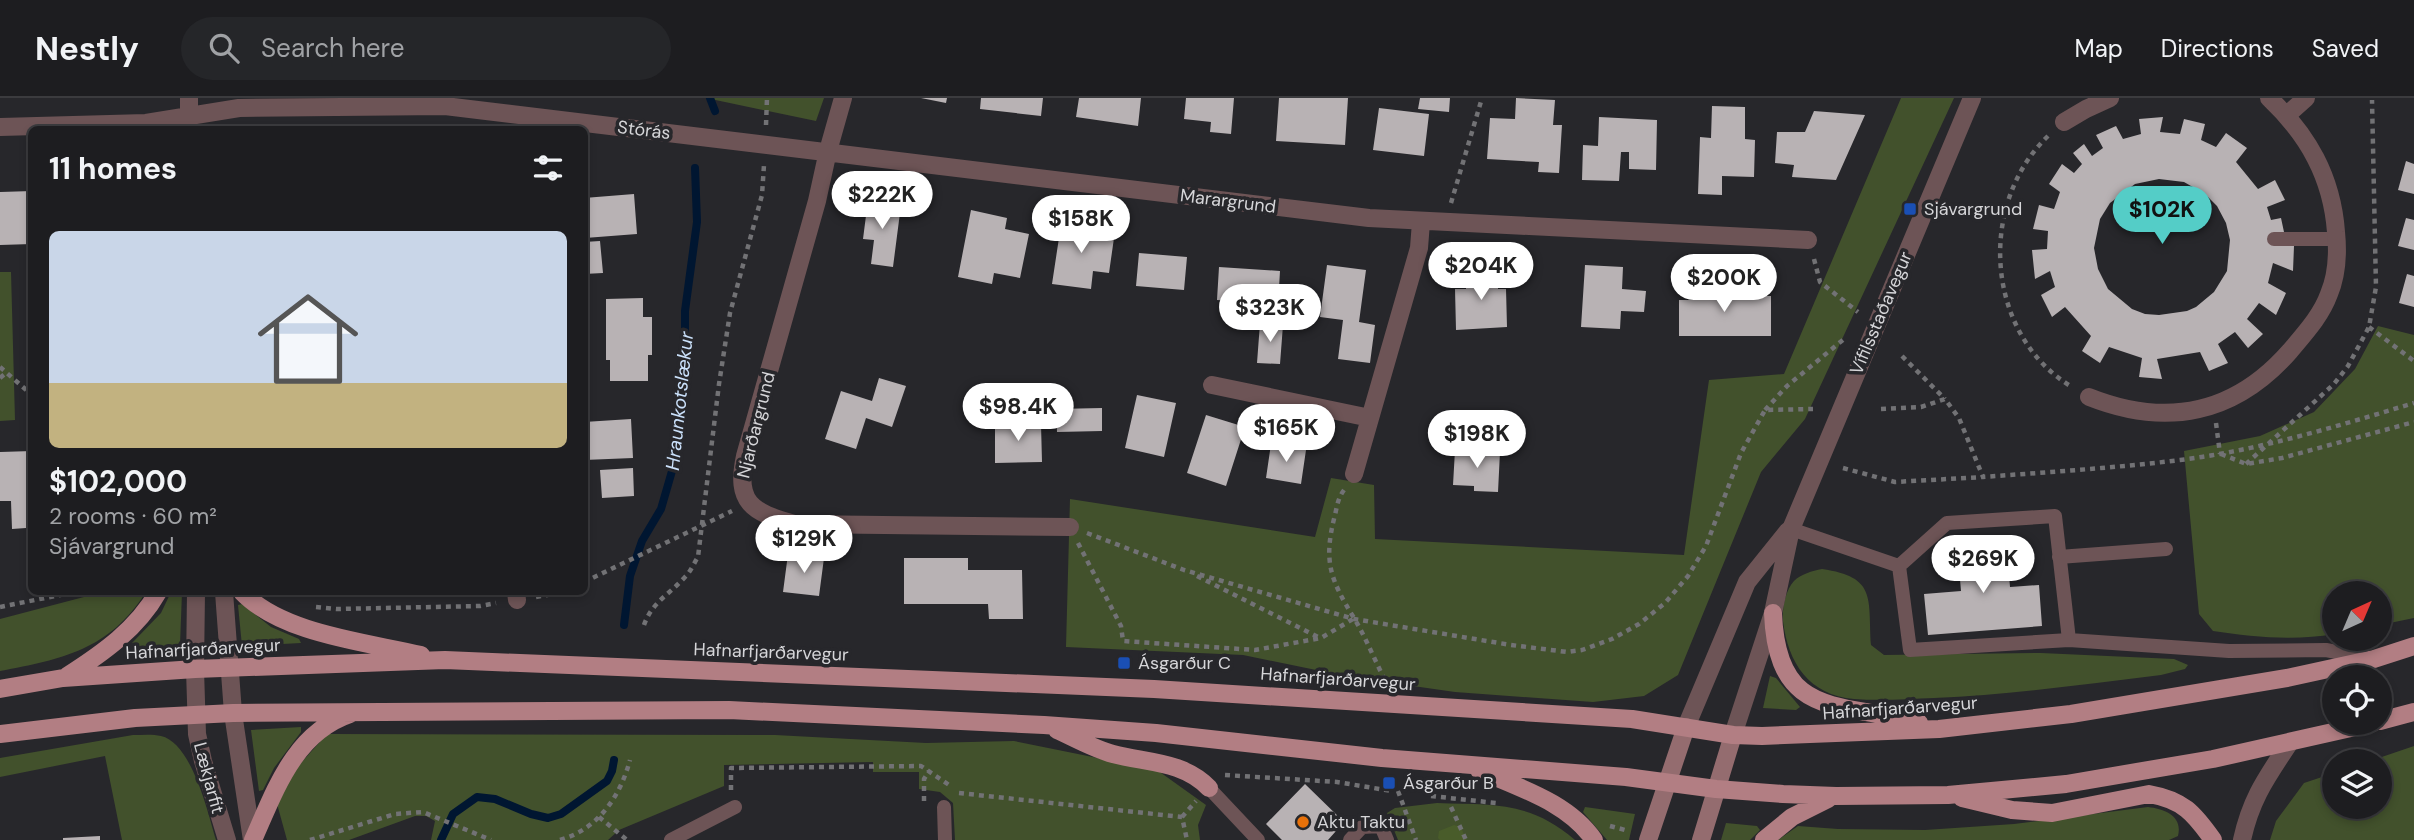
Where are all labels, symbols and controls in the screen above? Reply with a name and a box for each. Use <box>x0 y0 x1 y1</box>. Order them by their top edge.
search box <box>181 17 671 80</box>
text: Nestly <box>35 27 139 70</box>
icon: search <box>205 29 243 67</box>
text: Search here <box>261 31 405 65</box>
text: Map <box>2075 33 2123 64</box>
text: Directions <box>2161 33 2274 64</box>
text: Saved <box>2312 33 2379 64</box>
street label: Stórás <box>616 115 672 145</box>
text: 11 homes <box>49 149 177 188</box>
icon: filters <box>529 149 567 187</box>
pin: $222K <box>833 172 931 231</box>
text: $222K <box>848 179 916 209</box>
street label: Marargrund <box>1179 183 1277 219</box>
pin: $102K <box>2113 186 2211 246</box>
text: $102K <box>2129 194 2195 224</box>
pin: $158K <box>1032 195 1130 255</box>
place label: Sjávargrund <box>1924 197 2022 221</box>
marker: Sjávargrund <box>1902 201 1918 217</box>
text: $158K <box>1048 203 1114 233</box>
pin: $204K <box>1432 242 1530 302</box>
street label: Vífilsstaðavegur <box>1844 247 1918 378</box>
text: $204K <box>1444 250 1518 280</box>
pin: $200K <box>1675 254 1773 314</box>
text: $200K <box>1687 262 1761 292</box>
icon: home <box>245 276 371 402</box>
pin: $323K <box>1221 285 1319 344</box>
text: $323K <box>1235 292 1305 322</box>
water label: Hraunkotslækur <box>660 330 699 472</box>
street label: Njarðargrund <box>731 369 781 481</box>
pin: $98.4K <box>961 384 1075 443</box>
text: $98.4K <box>979 391 1057 421</box>
pin: $165K <box>1237 404 1335 464</box>
pin: $198K <box>1428 410 1526 470</box>
text: $165K <box>1253 412 1319 442</box>
text: $198K <box>1444 418 1510 448</box>
text: $102,000 <box>49 462 187 501</box>
text: 2 rooms · 60 m² <box>49 501 217 531</box>
pin: $129K <box>755 516 853 575</box>
text: $129K <box>771 523 837 553</box>
text: Sjávargrund <box>49 531 174 561</box>
pin: $269K <box>1934 536 2032 595</box>
text: $269K <box>1948 543 2018 573</box>
north arrow <box>2322 581 2392 651</box>
map controls <box>2322 581 2392 819</box>
street label: Hafnarfjarðarvegur <box>125 633 282 665</box>
street label: Hafnarfjarðarvegur <box>693 637 849 667</box>
place label: Ásgarður C <box>1138 651 1231 675</box>
marker: Ásgarður C <box>1116 655 1132 671</box>
street label: Hafnarfjarðarvegur <box>1260 662 1417 696</box>
button: locate <box>2322 665 2392 735</box>
street label: Hafnarfjarðarvegur <box>1822 691 1979 725</box>
street label: Lækjarfit <box>188 740 230 816</box>
button: layers <box>2322 749 2392 819</box>
place label: Ásgarður B <box>1403 771 1494 795</box>
marker: Ásgarður B <box>1381 775 1397 791</box>
place label: Aktu Taktu <box>1317 810 1405 834</box>
marker: Aktu Taktu <box>1295 814 1311 830</box>

